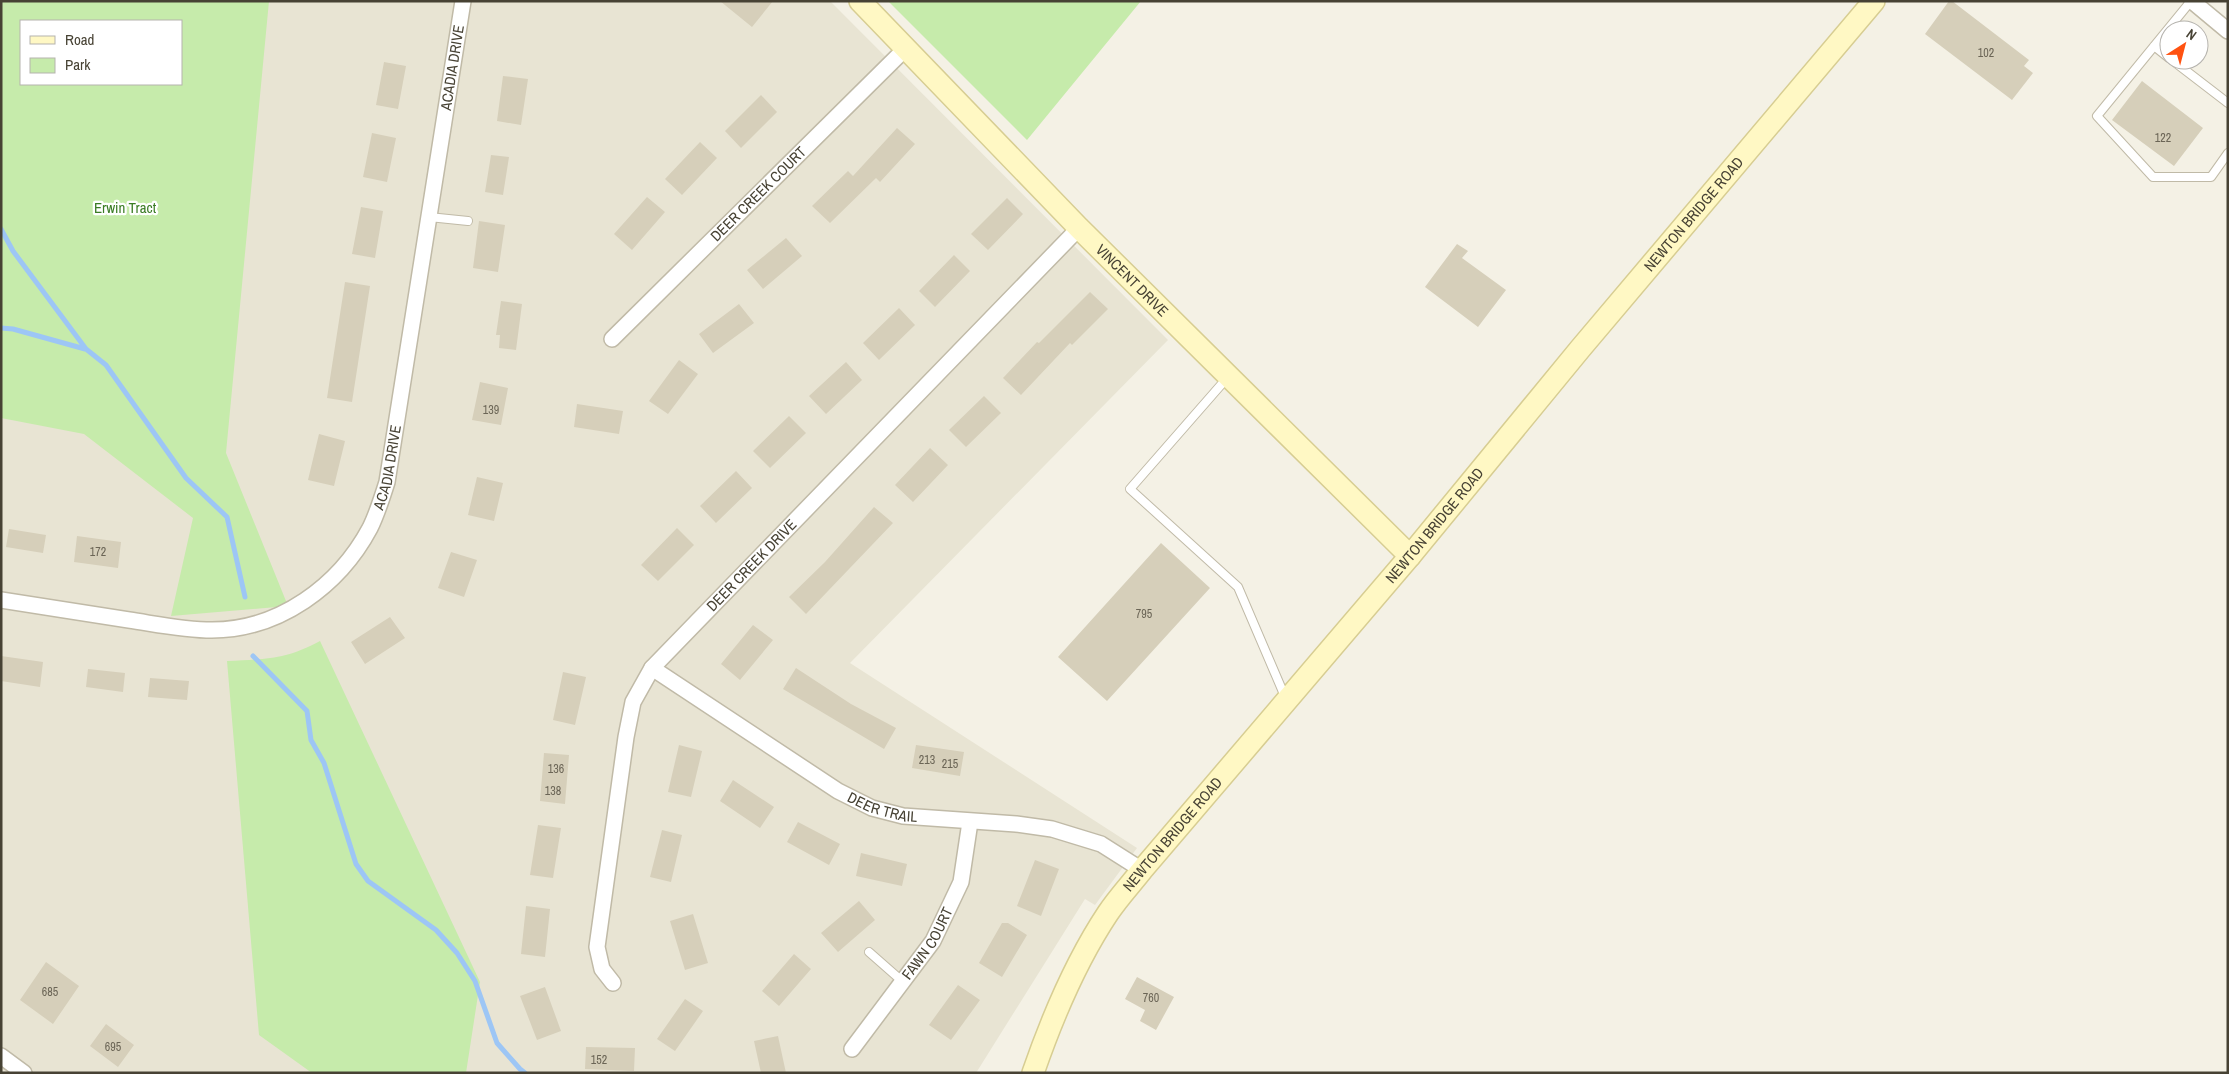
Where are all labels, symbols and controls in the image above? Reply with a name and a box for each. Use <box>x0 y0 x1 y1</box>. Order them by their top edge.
legend <box>20 20 182 85</box>
north arrow <box>2159 20 2209 70</box>
street label: ACADIA DRIVE <box>435 23 469 113</box>
text: N <box>2183 25 2200 44</box>
text: Road <box>65 29 94 50</box>
house number: 102 <box>1978 45 1994 61</box>
text: Park <box>65 54 91 75</box>
house number: 122 <box>2155 130 2171 146</box>
street label: DEER CREEK COURT <box>706 141 811 246</box>
street label: NEWTON BRIDGE ROAD <box>1639 152 1748 276</box>
park label: Erwin Tract <box>94 197 157 218</box>
street label: VINCENT DRIVE <box>1091 239 1173 321</box>
house number: 139 <box>483 402 499 418</box>
street label: ACADIA DRIVE <box>367 423 406 513</box>
street label: NEWTON BRIDGE ROAD <box>1380 463 1488 588</box>
street label: DEER CREEK DRIVE <box>702 514 801 616</box>
house number: 172 <box>90 544 106 560</box>
house number: 795 <box>1136 606 1153 622</box>
house number: 213 <box>919 752 935 768</box>
house number: 215 <box>942 756 959 772</box>
house number: 136 <box>548 761 564 777</box>
street label: NEWTON BRIDGE ROAD <box>1118 772 1227 896</box>
house number: 138 <box>545 783 561 799</box>
street label: DEER TRAIL <box>844 786 918 827</box>
street label: FAWN COURT <box>897 903 958 984</box>
house number: 685 <box>42 984 59 1000</box>
house number: 760 <box>1143 990 1159 1006</box>
house number: 695 <box>105 1039 122 1055</box>
house number: 152 <box>591 1052 607 1068</box>

